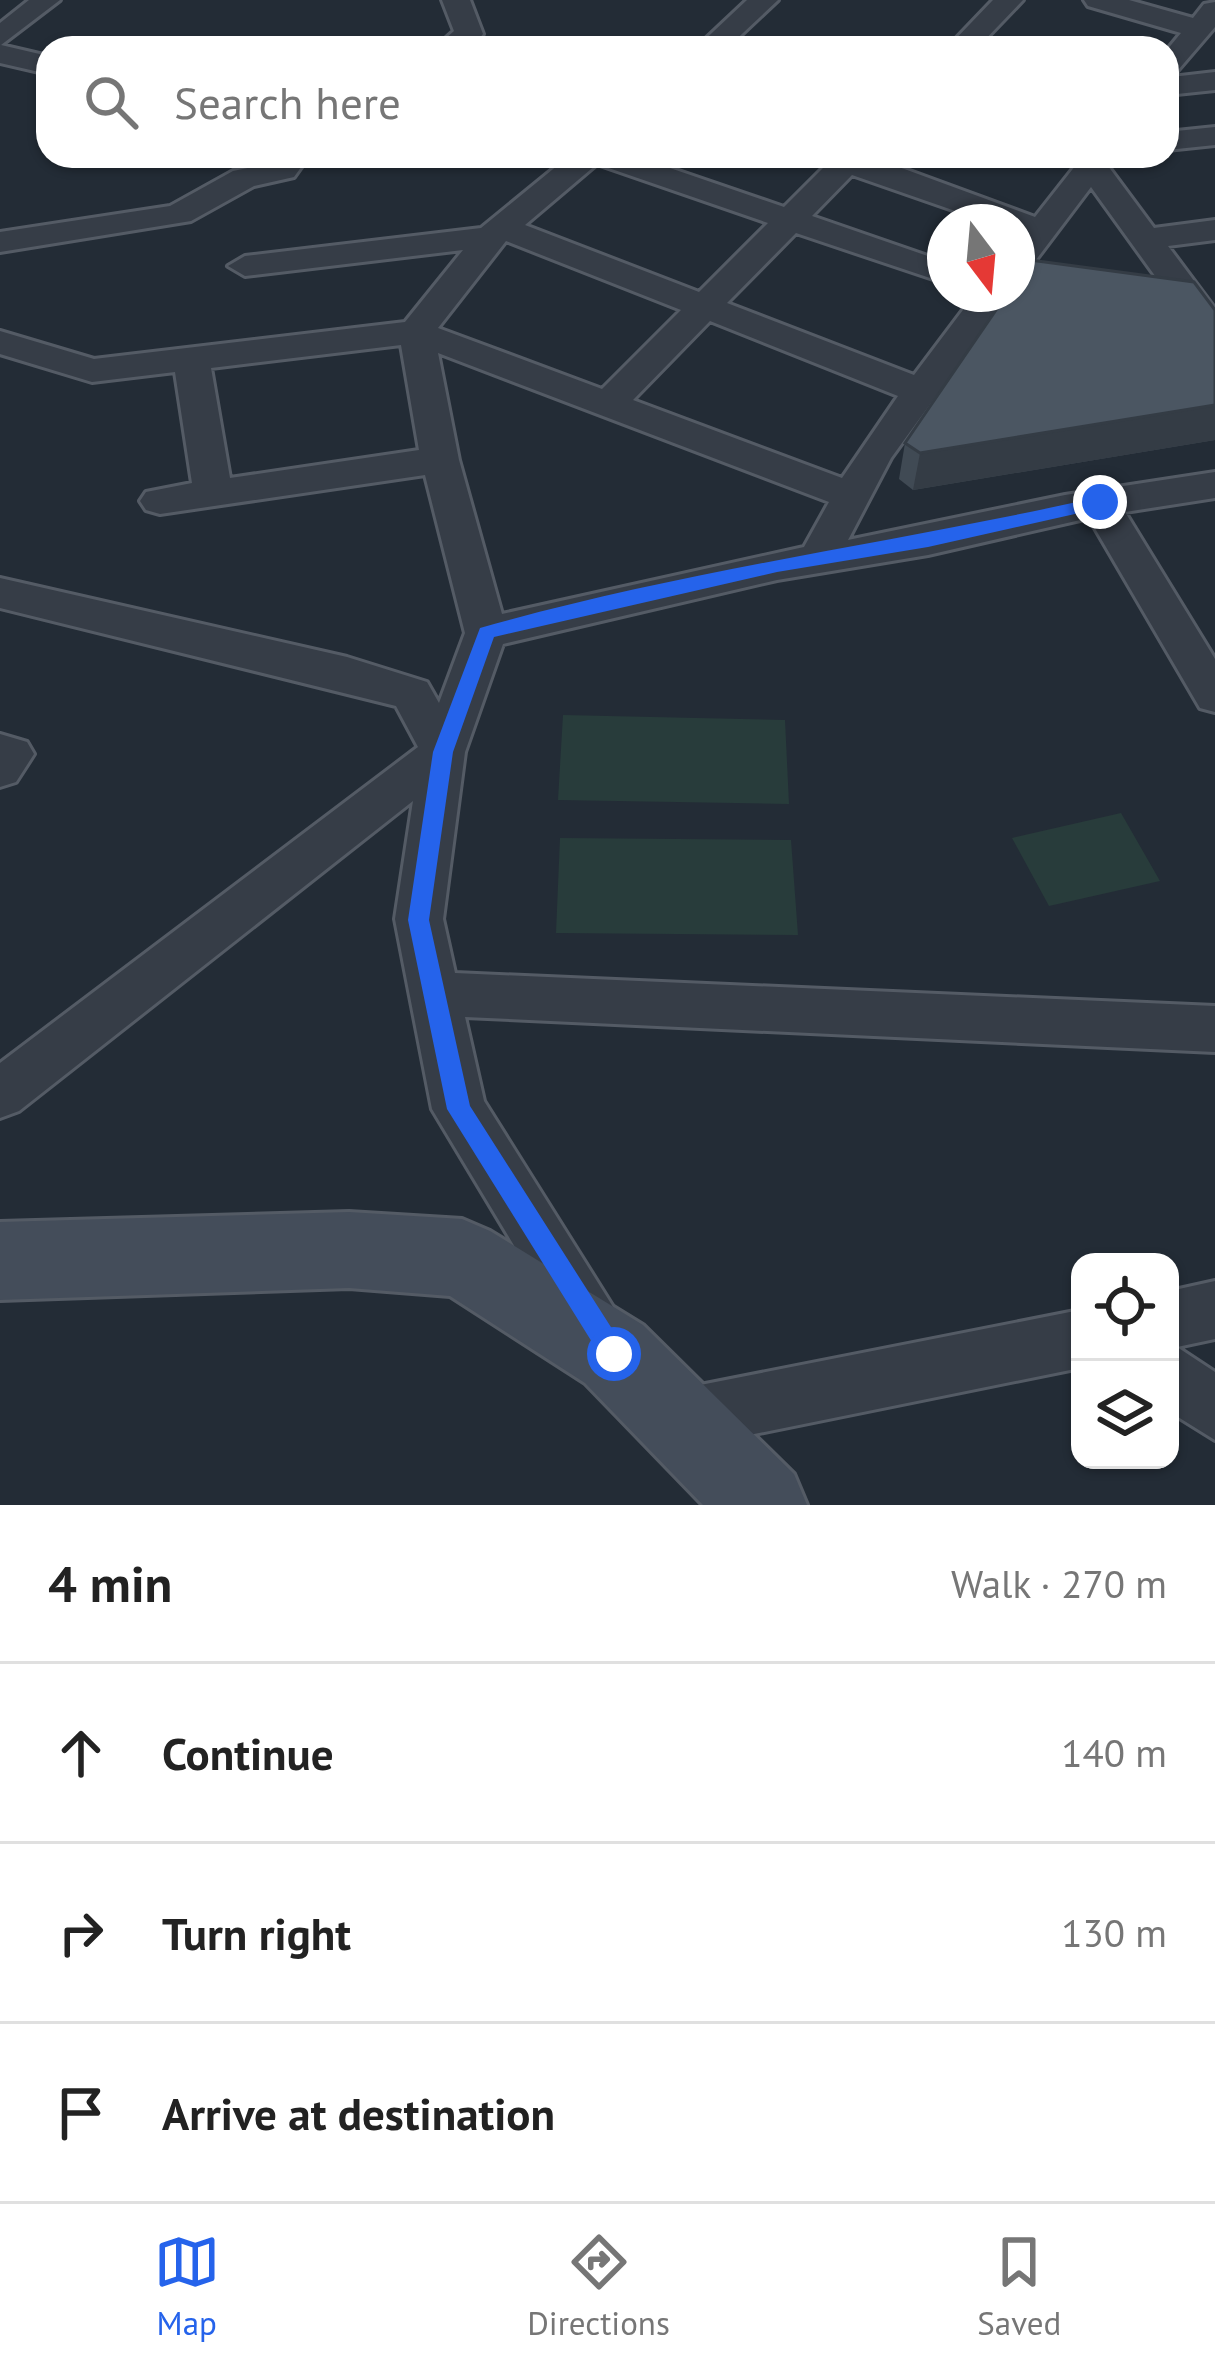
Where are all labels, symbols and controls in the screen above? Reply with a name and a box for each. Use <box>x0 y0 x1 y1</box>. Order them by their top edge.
search box <box>36 36 1179 168</box>
icon: search <box>78 69 144 135</box>
text: Search here <box>174 73 401 131</box>
north arrow <box>927 204 1035 312</box>
route end <box>1073 475 1127 529</box>
map controls <box>1071 1253 1179 1469</box>
button: locate <box>1071 1253 1179 1361</box>
route start <box>587 1327 641 1381</box>
button: layers <box>1071 1361 1179 1469</box>
text: 4 min <box>48 1550 172 1616</box>
text: Walk · 270 m <box>951 1558 1167 1609</box>
icon: ahead <box>48 1720 114 1786</box>
text: Continue <box>162 1724 334 1782</box>
text: 140 m <box>1061 1727 1167 1778</box>
icon: right <box>48 1900 114 1966</box>
text: Turn right <box>162 1904 351 1962</box>
text: 130 m <box>1061 1907 1167 1958</box>
icon: arrive <box>48 2080 114 2146</box>
text: Arrive at destination <box>162 2084 555 2142</box>
tab: Map <box>154 2229 220 2344</box>
tab: Directions <box>527 2229 670 2344</box>
tab: Saved <box>977 2229 1061 2344</box>

